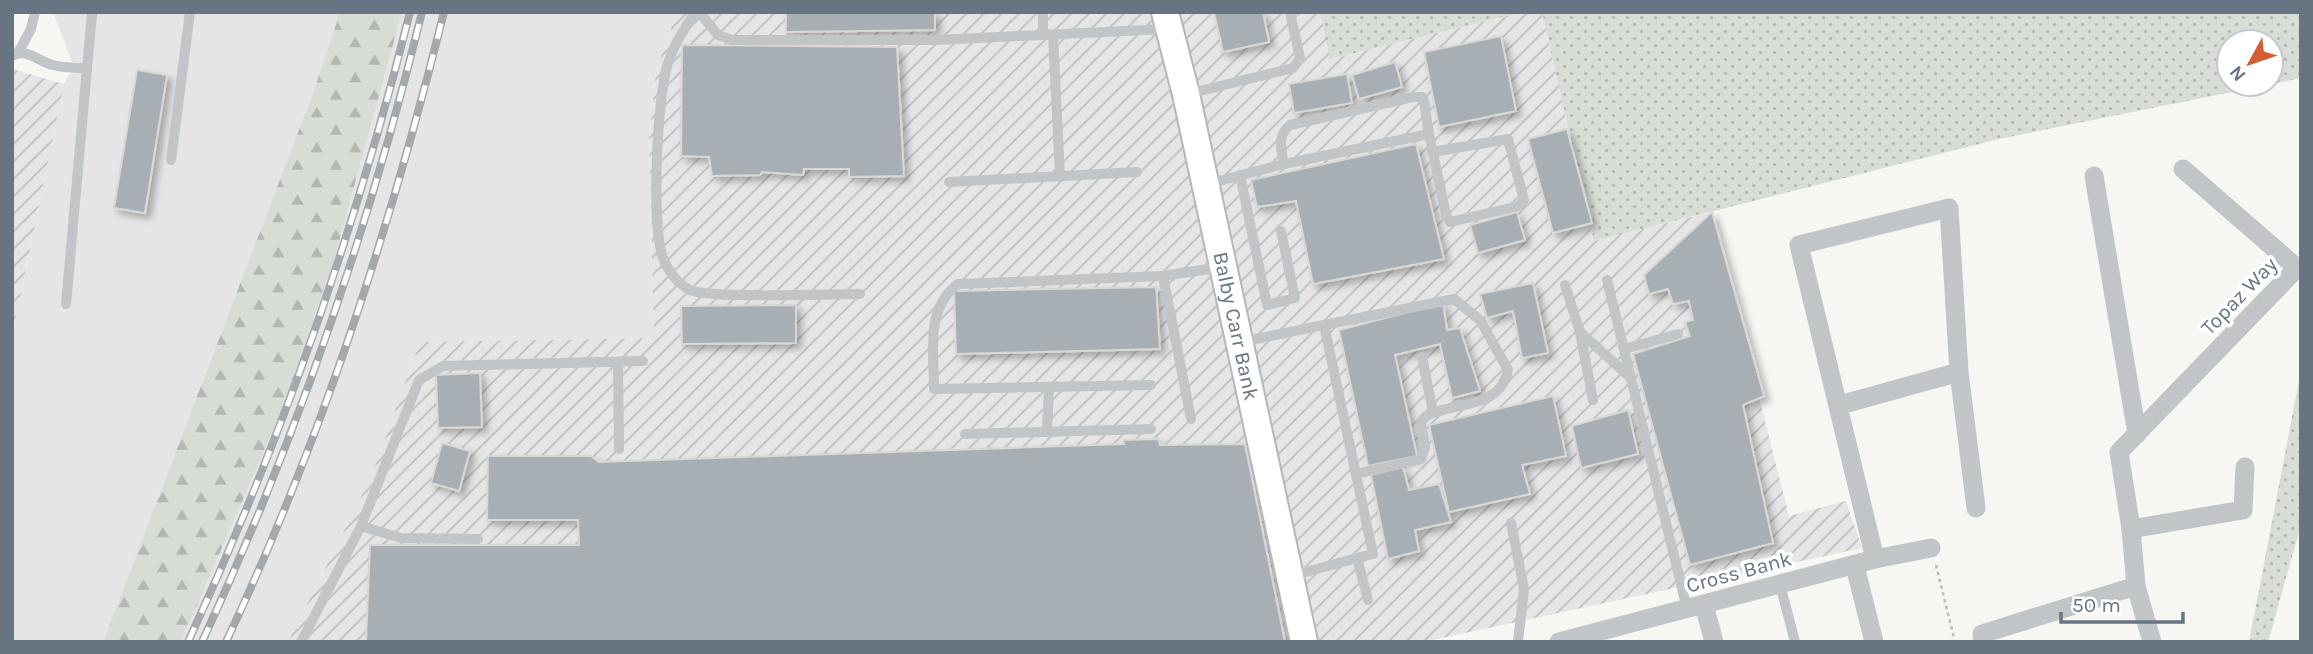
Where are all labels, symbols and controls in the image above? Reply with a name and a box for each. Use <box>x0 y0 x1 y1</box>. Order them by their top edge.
north arrow <box>2215 28 2285 98</box>
text: N <box>2225 61 2251 86</box>
street label: Balby Carr Bank <box>1208 249 1264 403</box>
street label: Topaz Way <box>2196 252 2282 340</box>
street label: Cross Bank <box>1684 546 1794 598</box>
scale bar <box>2061 580 2184 624</box>
text: 50 m <box>2072 593 2121 617</box>

